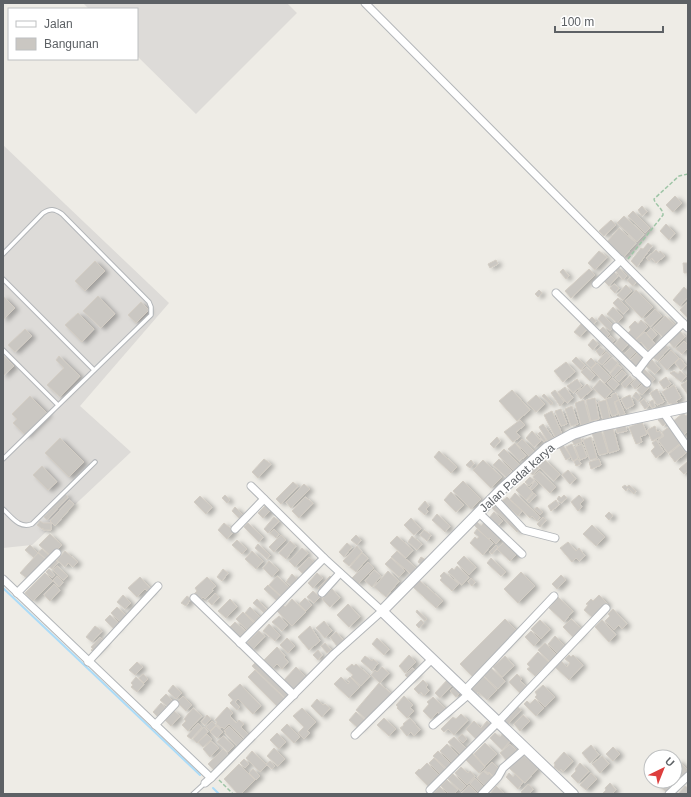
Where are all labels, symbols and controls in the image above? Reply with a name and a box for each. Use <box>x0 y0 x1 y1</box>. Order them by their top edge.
legend <box>8 8 138 60</box>
scale bar <box>555 8 663 34</box>
text: 100 m <box>561 15 594 29</box>
text: Jalan <box>44 17 73 31</box>
text: Bangunan <box>44 37 99 51</box>
street label: Jalan Padat karya <box>477 440 558 515</box>
north arrow <box>643 749 683 789</box>
text: U <box>663 755 677 769</box>

